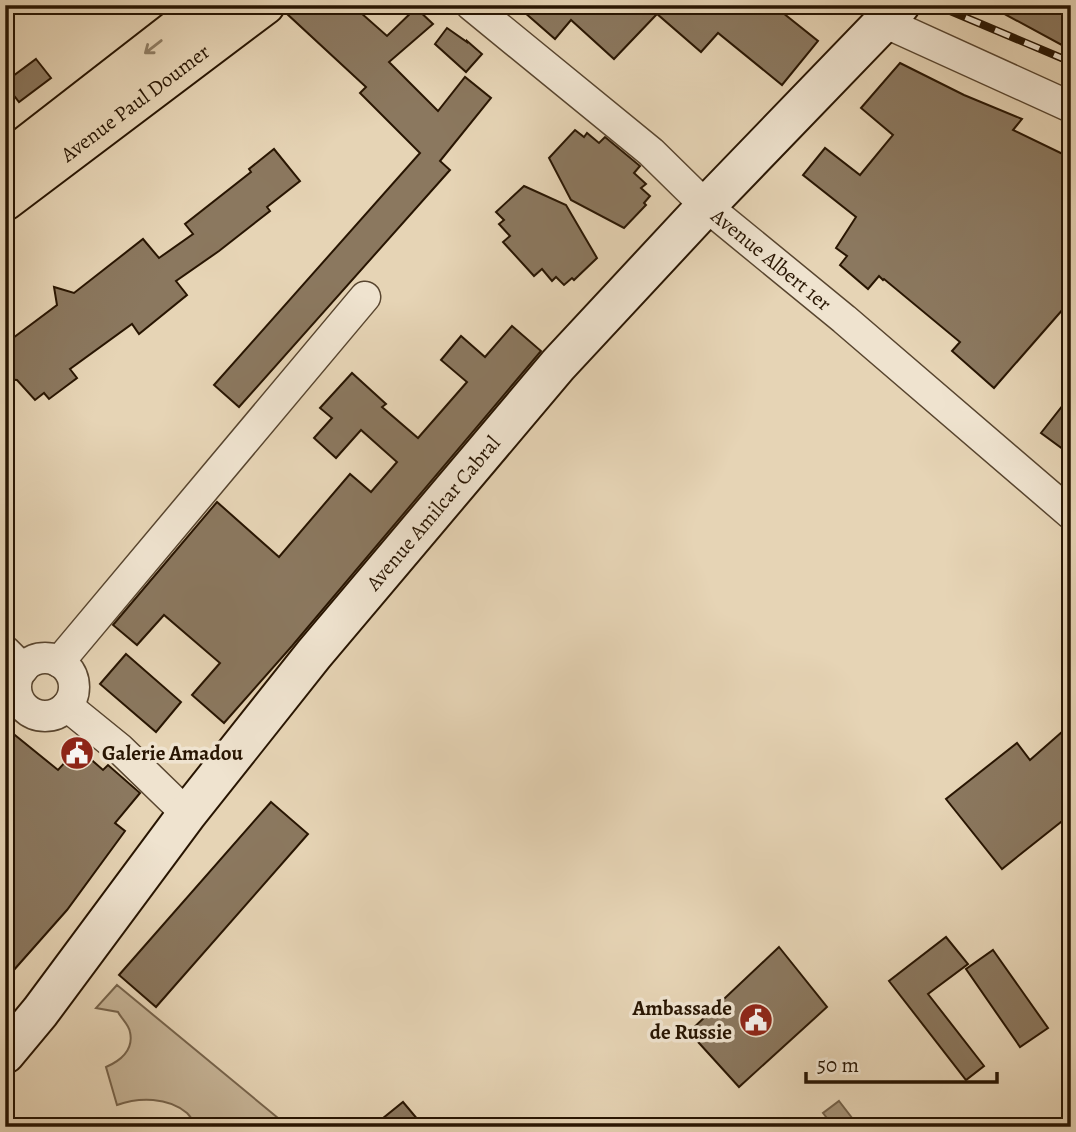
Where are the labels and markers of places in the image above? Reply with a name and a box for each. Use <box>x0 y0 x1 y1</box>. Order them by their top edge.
public building icon: Galerie Amadou <box>58 734 96 772</box>
place label: Galerie Amadou <box>102 739 244 767</box>
place label: Ambassade de Russie <box>632 994 732 1046</box>
public building icon: Ambassade de Russie <box>737 1001 775 1039</box>

